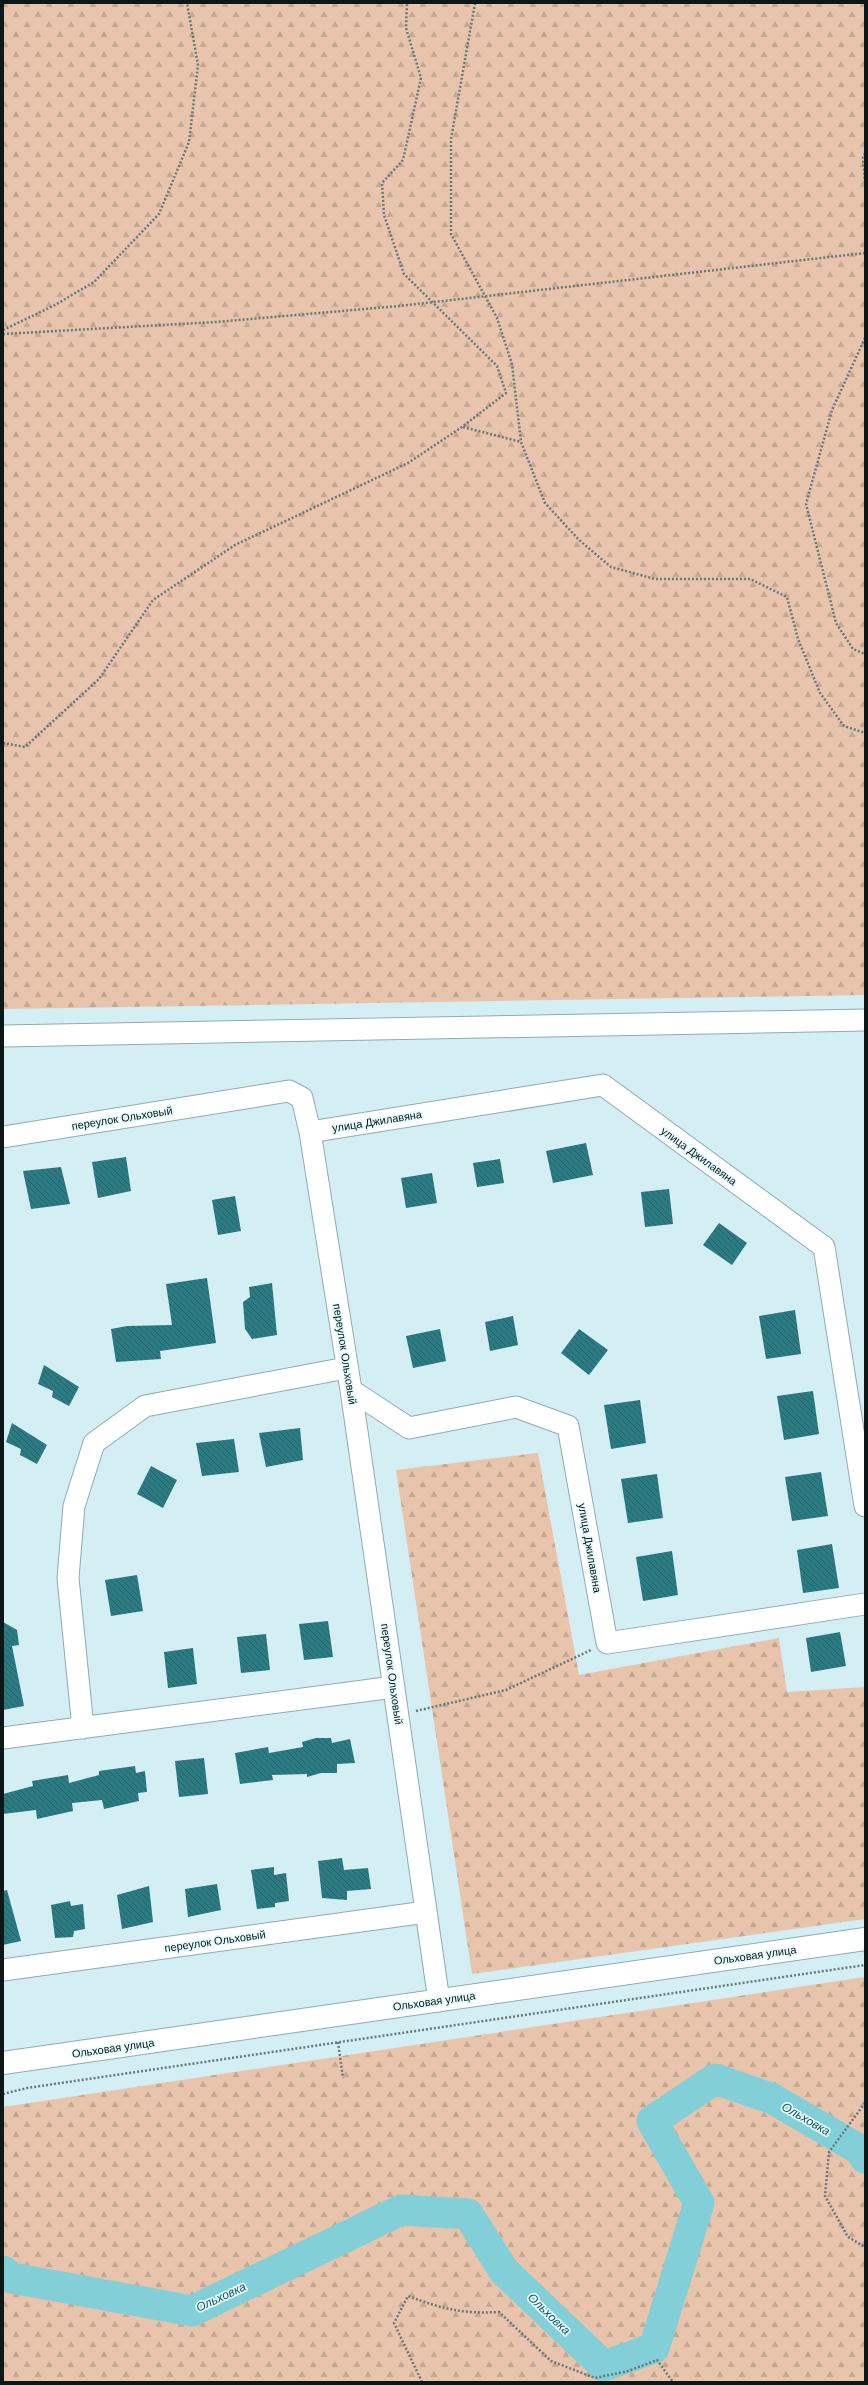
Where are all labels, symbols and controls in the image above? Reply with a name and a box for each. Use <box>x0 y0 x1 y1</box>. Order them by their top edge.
street label: переулок Ольховый <box>71 1104 173 1132</box>
street label: улица Джилавяна <box>331 1108 424 1134</box>
street label: улица Джилавяна <box>659 1125 740 1188</box>
street label: переулок Ольховый <box>331 1303 359 1405</box>
street label: улица Джилавяна <box>576 1502 604 1595</box>
street label: переулок Ольховый <box>379 1623 405 1725</box>
street label: переулок Ольховый <box>164 1928 266 1954</box>
street label: Ольховая улица <box>713 1943 798 1967</box>
street label: Ольховая улица <box>392 1989 477 2013</box>
street label: Ольховая улица <box>71 2036 156 2060</box>
water label: Ольховка <box>779 2100 833 2139</box>
water label: Ольховка <box>194 2279 248 2315</box>
water label: Ольховка <box>525 2290 573 2338</box>

